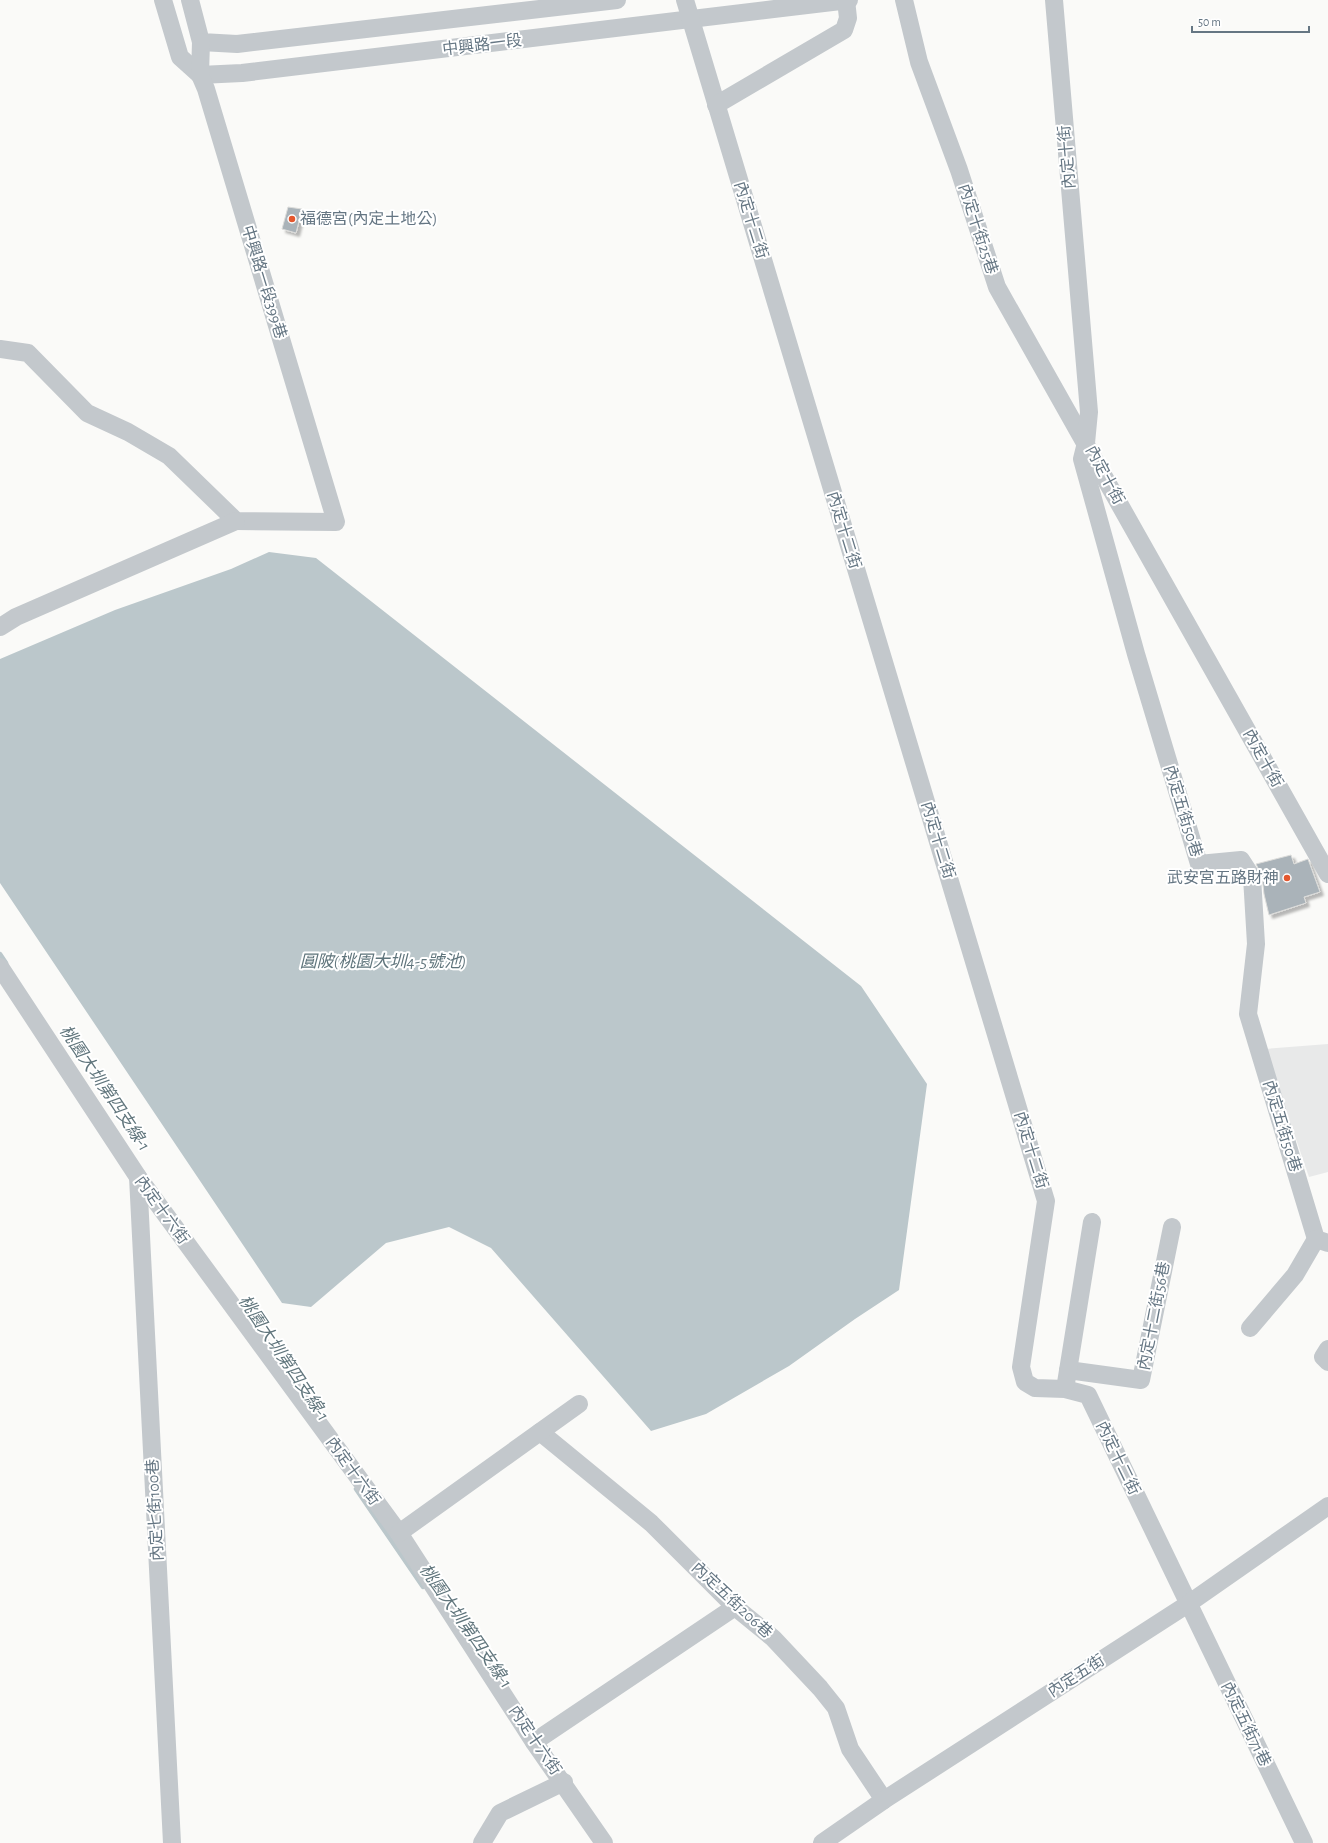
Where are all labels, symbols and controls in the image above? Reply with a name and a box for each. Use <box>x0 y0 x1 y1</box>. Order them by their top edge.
scale bar <box>1192 8 1309 34</box>
text: 50 m <box>1198 16 1221 28</box>
street label: 中興路一段 <box>441 31 523 58</box>
street label: 內定十街 <box>1055 124 1078 190</box>
street label: 內定十二街 <box>732 179 771 261</box>
street label: 內定十街25巷 <box>956 182 1001 276</box>
place label: 福德宮(內定土地公) <box>300 210 438 227</box>
marker: 福德宮(內定土地公) <box>287 214 297 224</box>
street label: 中興路一段399巷 <box>239 223 290 341</box>
street label: 內定十街 <box>1083 443 1128 507</box>
street label: 內定十二街 <box>825 489 864 571</box>
street label: 內定十街 <box>1240 726 1286 790</box>
street label: 內定五街50巷 <box>1161 763 1206 859</box>
street label: 內定十二街 <box>919 799 958 881</box>
place label: 武安宮五路財神 <box>1167 869 1279 886</box>
marker: 武安宮五路財神 <box>1282 873 1292 883</box>
water label: 圓陂(桃園大圳4-5號池) <box>300 952 466 970</box>
water label: 桃園大圳第四支線-1 <box>57 1022 154 1154</box>
street label: 內定五街50巷 <box>1260 1078 1305 1174</box>
street label: 內定十二街 <box>1012 1109 1051 1191</box>
street label: 內定十六街 <box>132 1172 193 1247</box>
street label: 內定十二街56巷 <box>1135 1260 1172 1372</box>
water label: 桃園大圳第四支線-1 <box>236 1292 333 1424</box>
street label: 內定十二街 <box>1093 1418 1144 1497</box>
street label: 內定十六街 <box>323 1433 384 1508</box>
street label: 內定七街100巷 <box>143 1458 166 1562</box>
street label: 內定五街206巷 <box>689 1558 776 1641</box>
water label: 桃園大圳第四支線-1 <box>417 1560 516 1691</box>
street label: 內定五街 <box>1044 1651 1107 1700</box>
street label: 內定五街71巷 <box>1219 1679 1274 1769</box>
street label: 內定十六街 <box>506 1702 565 1778</box>

